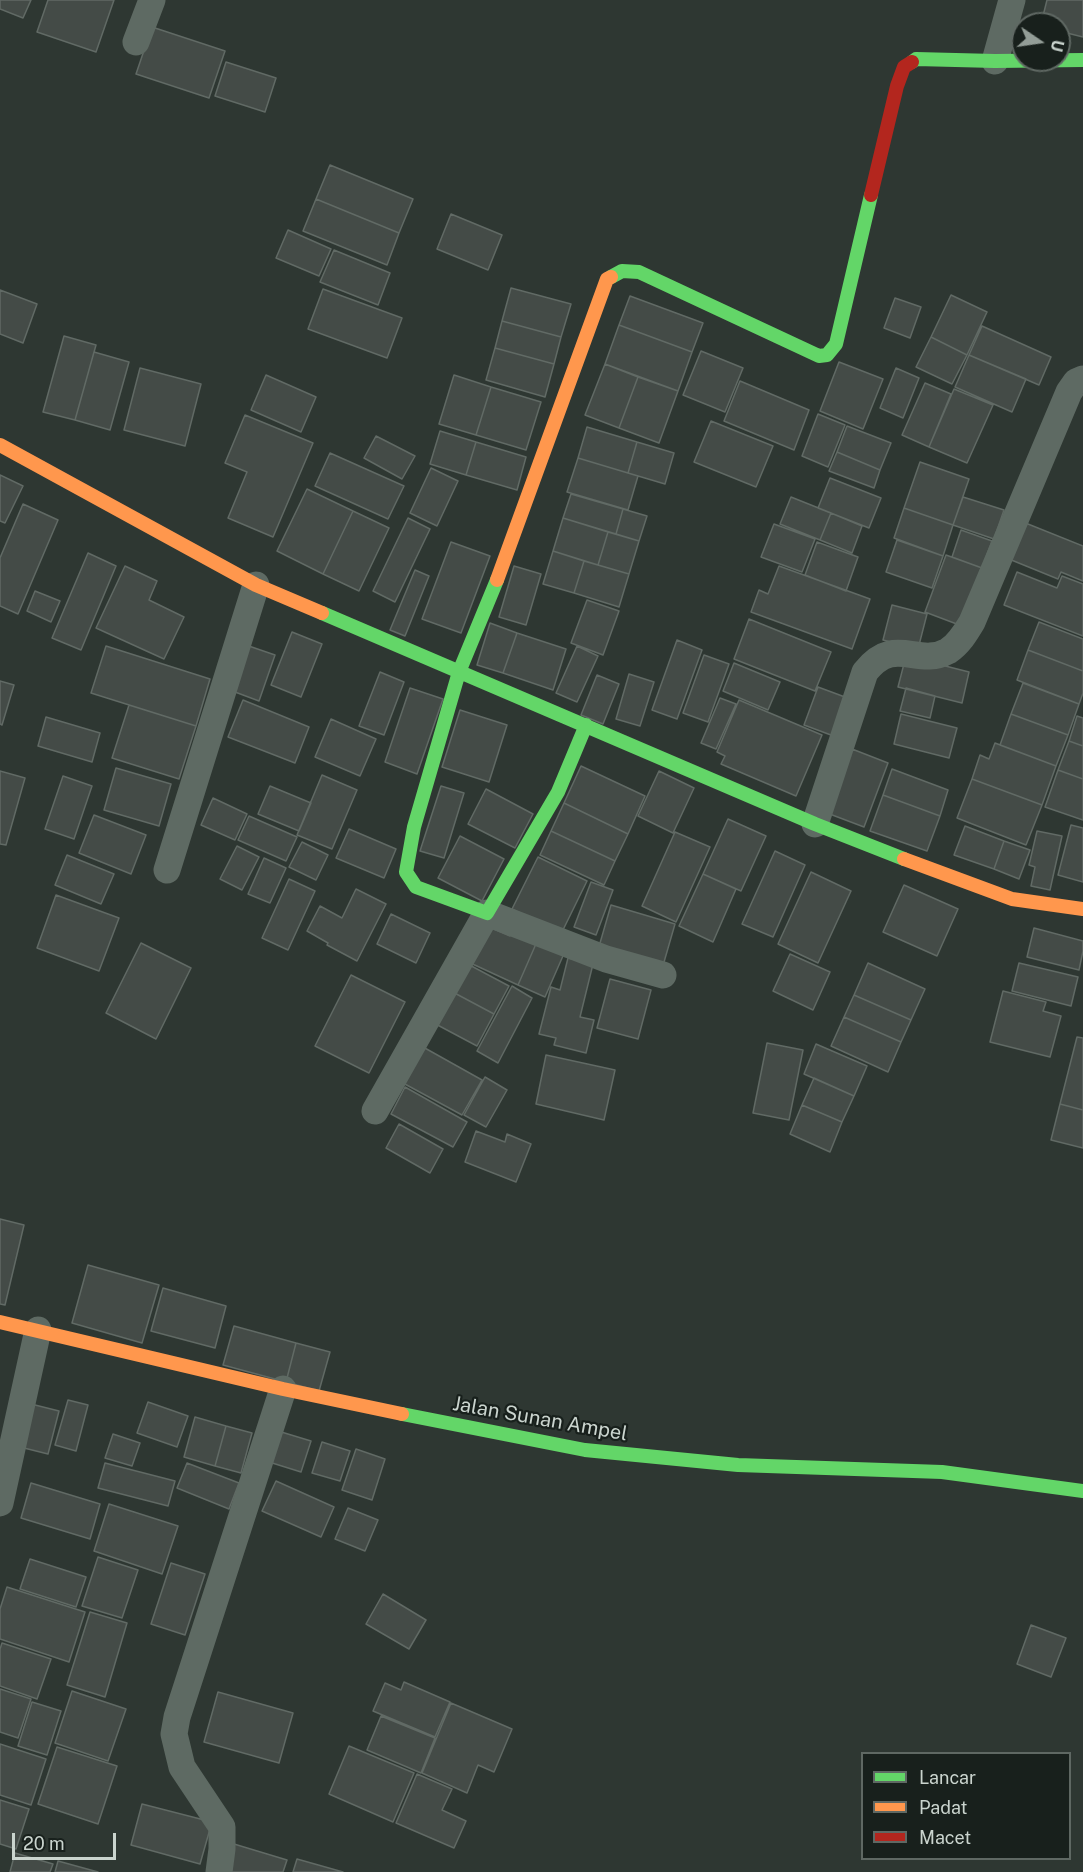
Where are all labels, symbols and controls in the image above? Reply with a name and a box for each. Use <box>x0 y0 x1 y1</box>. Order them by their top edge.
north arrow <box>1011 12 1071 72</box>
text: U <box>1047 38 1068 53</box>
street label: Jalan Sunan Ampel <box>451 1392 629 1446</box>
legend <box>861 1752 1071 1860</box>
text: Lancar <box>919 1767 976 1788</box>
text: Padat <box>919 1797 968 1818</box>
scale bar <box>15 1821 118 1859</box>
text: Macet <box>919 1827 971 1848</box>
text: 20 m <box>23 1833 65 1854</box>

